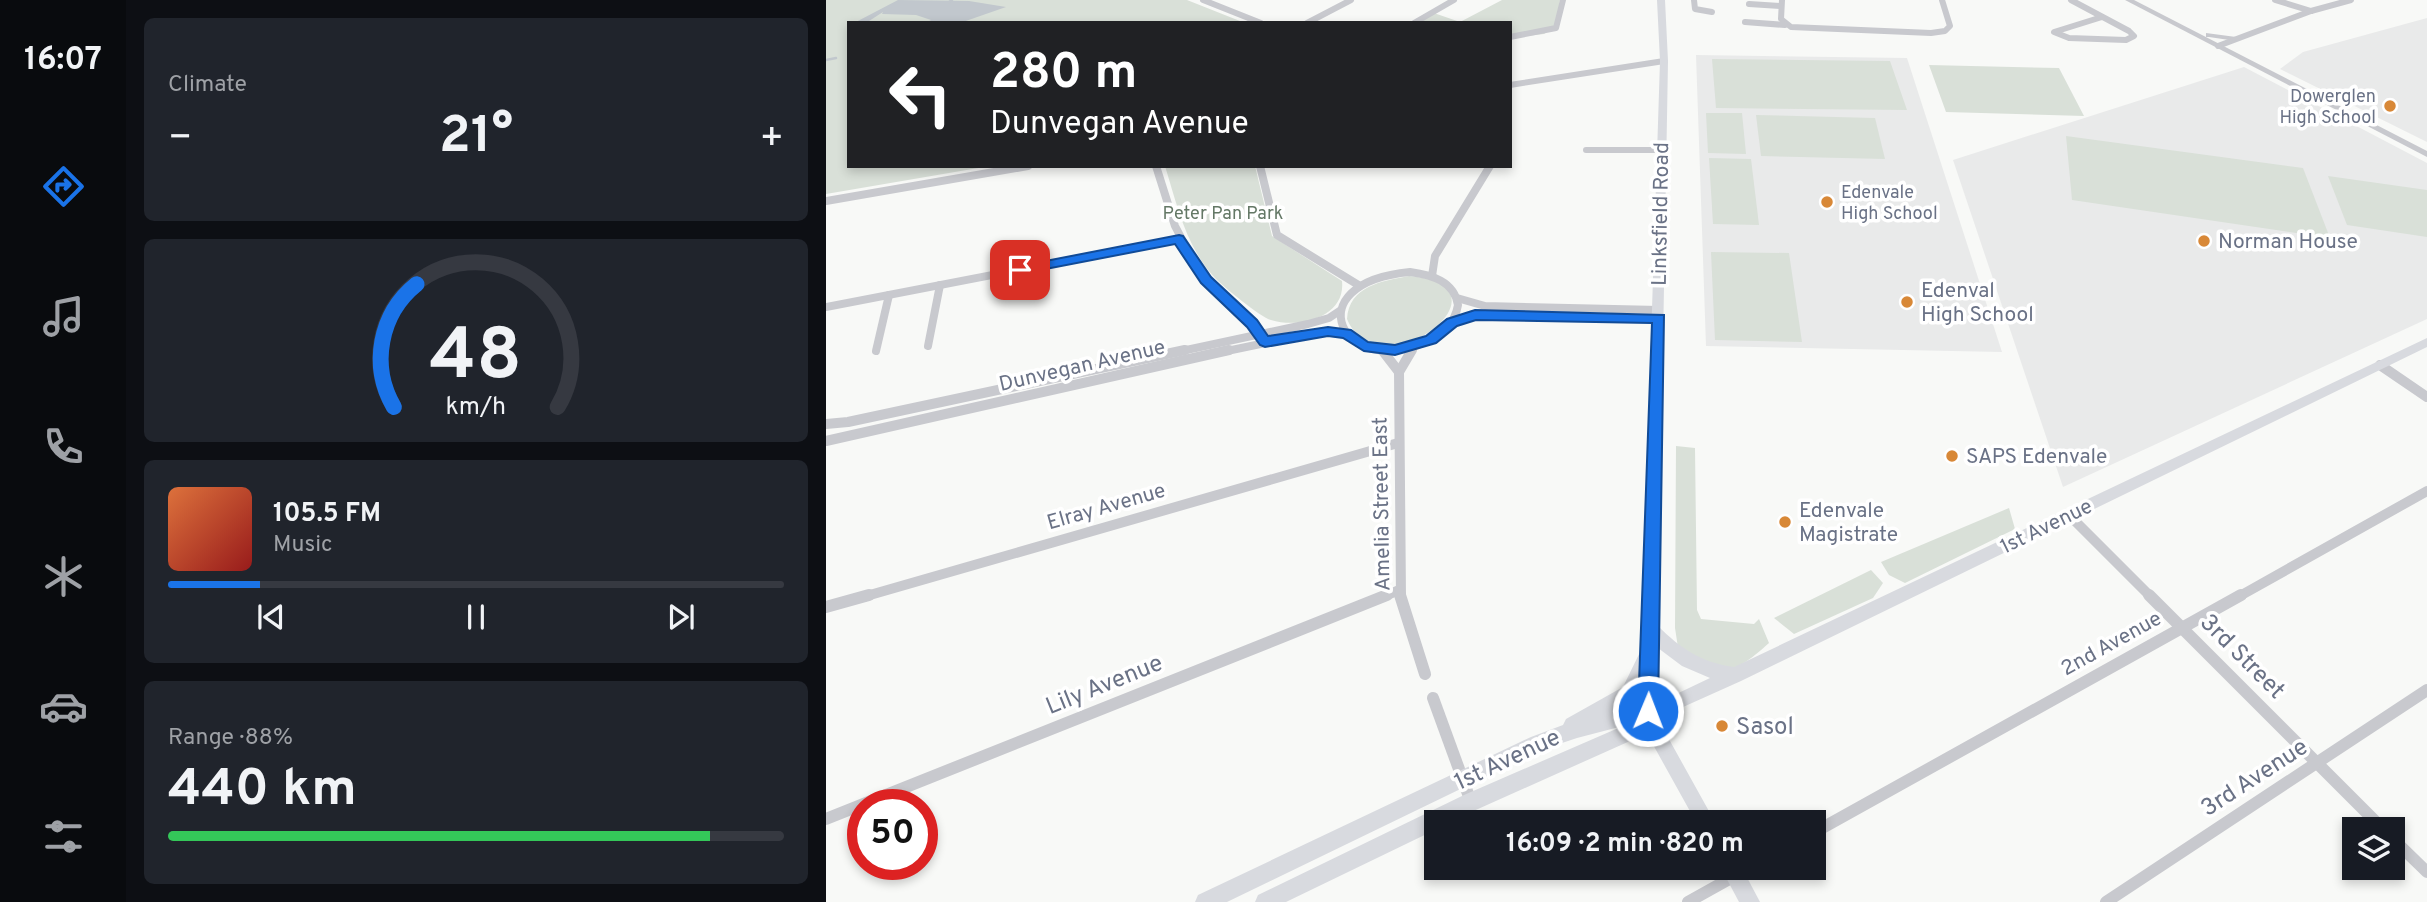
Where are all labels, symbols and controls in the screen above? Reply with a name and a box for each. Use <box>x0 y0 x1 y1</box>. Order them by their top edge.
text: 16:07 <box>24 41 102 81</box>
text: 280 m <box>990 44 1137 106</box>
icon: left <box>875 49 966 140</box>
text: Climate <box>168 71 247 100</box>
place label: Dowerglen High School <box>2279 86 2376 130</box>
marker: Dowerglen High School <box>2382 98 2398 114</box>
text: 21° <box>439 105 513 171</box>
text: Dunvegan Avenue <box>990 105 1249 145</box>
text: − <box>168 115 193 164</box>
text: + <box>759 115 784 164</box>
street label: Linksfield Road <box>1647 142 1676 286</box>
icon: directions <box>39 162 88 211</box>
place label: Edenvale High School <box>1841 182 1938 226</box>
marker: Edenvale High School <box>1819 194 1835 210</box>
park label: Peter Pan Park <box>1163 203 1283 226</box>
place label: Norman House <box>2218 229 2358 256</box>
marker: Norman House <box>2196 233 2212 249</box>
pin <box>990 240 1050 300</box>
icon: arrive <box>1001 251 1039 289</box>
place label: Edenval High School <box>1921 278 2034 329</box>
icon: music <box>39 292 88 341</box>
marker: Edenval High School <box>1899 294 1915 310</box>
text: 48 <box>430 313 522 405</box>
street label: Dunvegan Avenue <box>997 334 1168 399</box>
text: km/h <box>446 391 506 423</box>
street label: Amelia Street East <box>1367 417 1398 591</box>
icon: phone <box>39 422 88 471</box>
place label: SAPS Edenvale <box>1966 444 2107 471</box>
marker: SAPS Edenvale <box>1944 448 1960 464</box>
street label: Elray Avenue <box>1044 478 1169 537</box>
street label: 1st Avenue <box>1996 493 2097 561</box>
text: 105.5 FM <box>273 498 381 531</box>
place label: Edenvale Magistrate <box>1799 498 1898 549</box>
marker: Edenvale Magistrate <box>1777 514 1793 530</box>
text: Music <box>273 531 333 560</box>
icon: climate <box>39 552 88 601</box>
icon: previous <box>252 598 290 636</box>
icon: pause <box>457 598 495 636</box>
icon: next <box>662 598 700 636</box>
street label: 2nd Avenue <box>2057 606 2167 683</box>
street label: 3rd Street <box>2193 608 2291 706</box>
street label: Lily Avenue <box>1042 649 1168 723</box>
position arrow <box>1611 674 1685 748</box>
icon: car <box>39 682 88 731</box>
place label: Sasol <box>1736 713 1794 743</box>
marker: Sasol <box>1714 718 1730 734</box>
street label: 1st Avenue <box>1450 723 1566 798</box>
text: Range · 88% <box>168 724 293 753</box>
street label: 3rd Avenue <box>2196 733 2314 824</box>
text: 440 km <box>168 758 357 824</box>
speed limit sign: 50 <box>847 789 938 880</box>
icon: filters <box>39 812 88 861</box>
map controls <box>2342 817 2405 880</box>
button: layers <box>2342 817 2405 880</box>
text: 16:09 · 2 min · 820 m <box>1506 828 1744 861</box>

